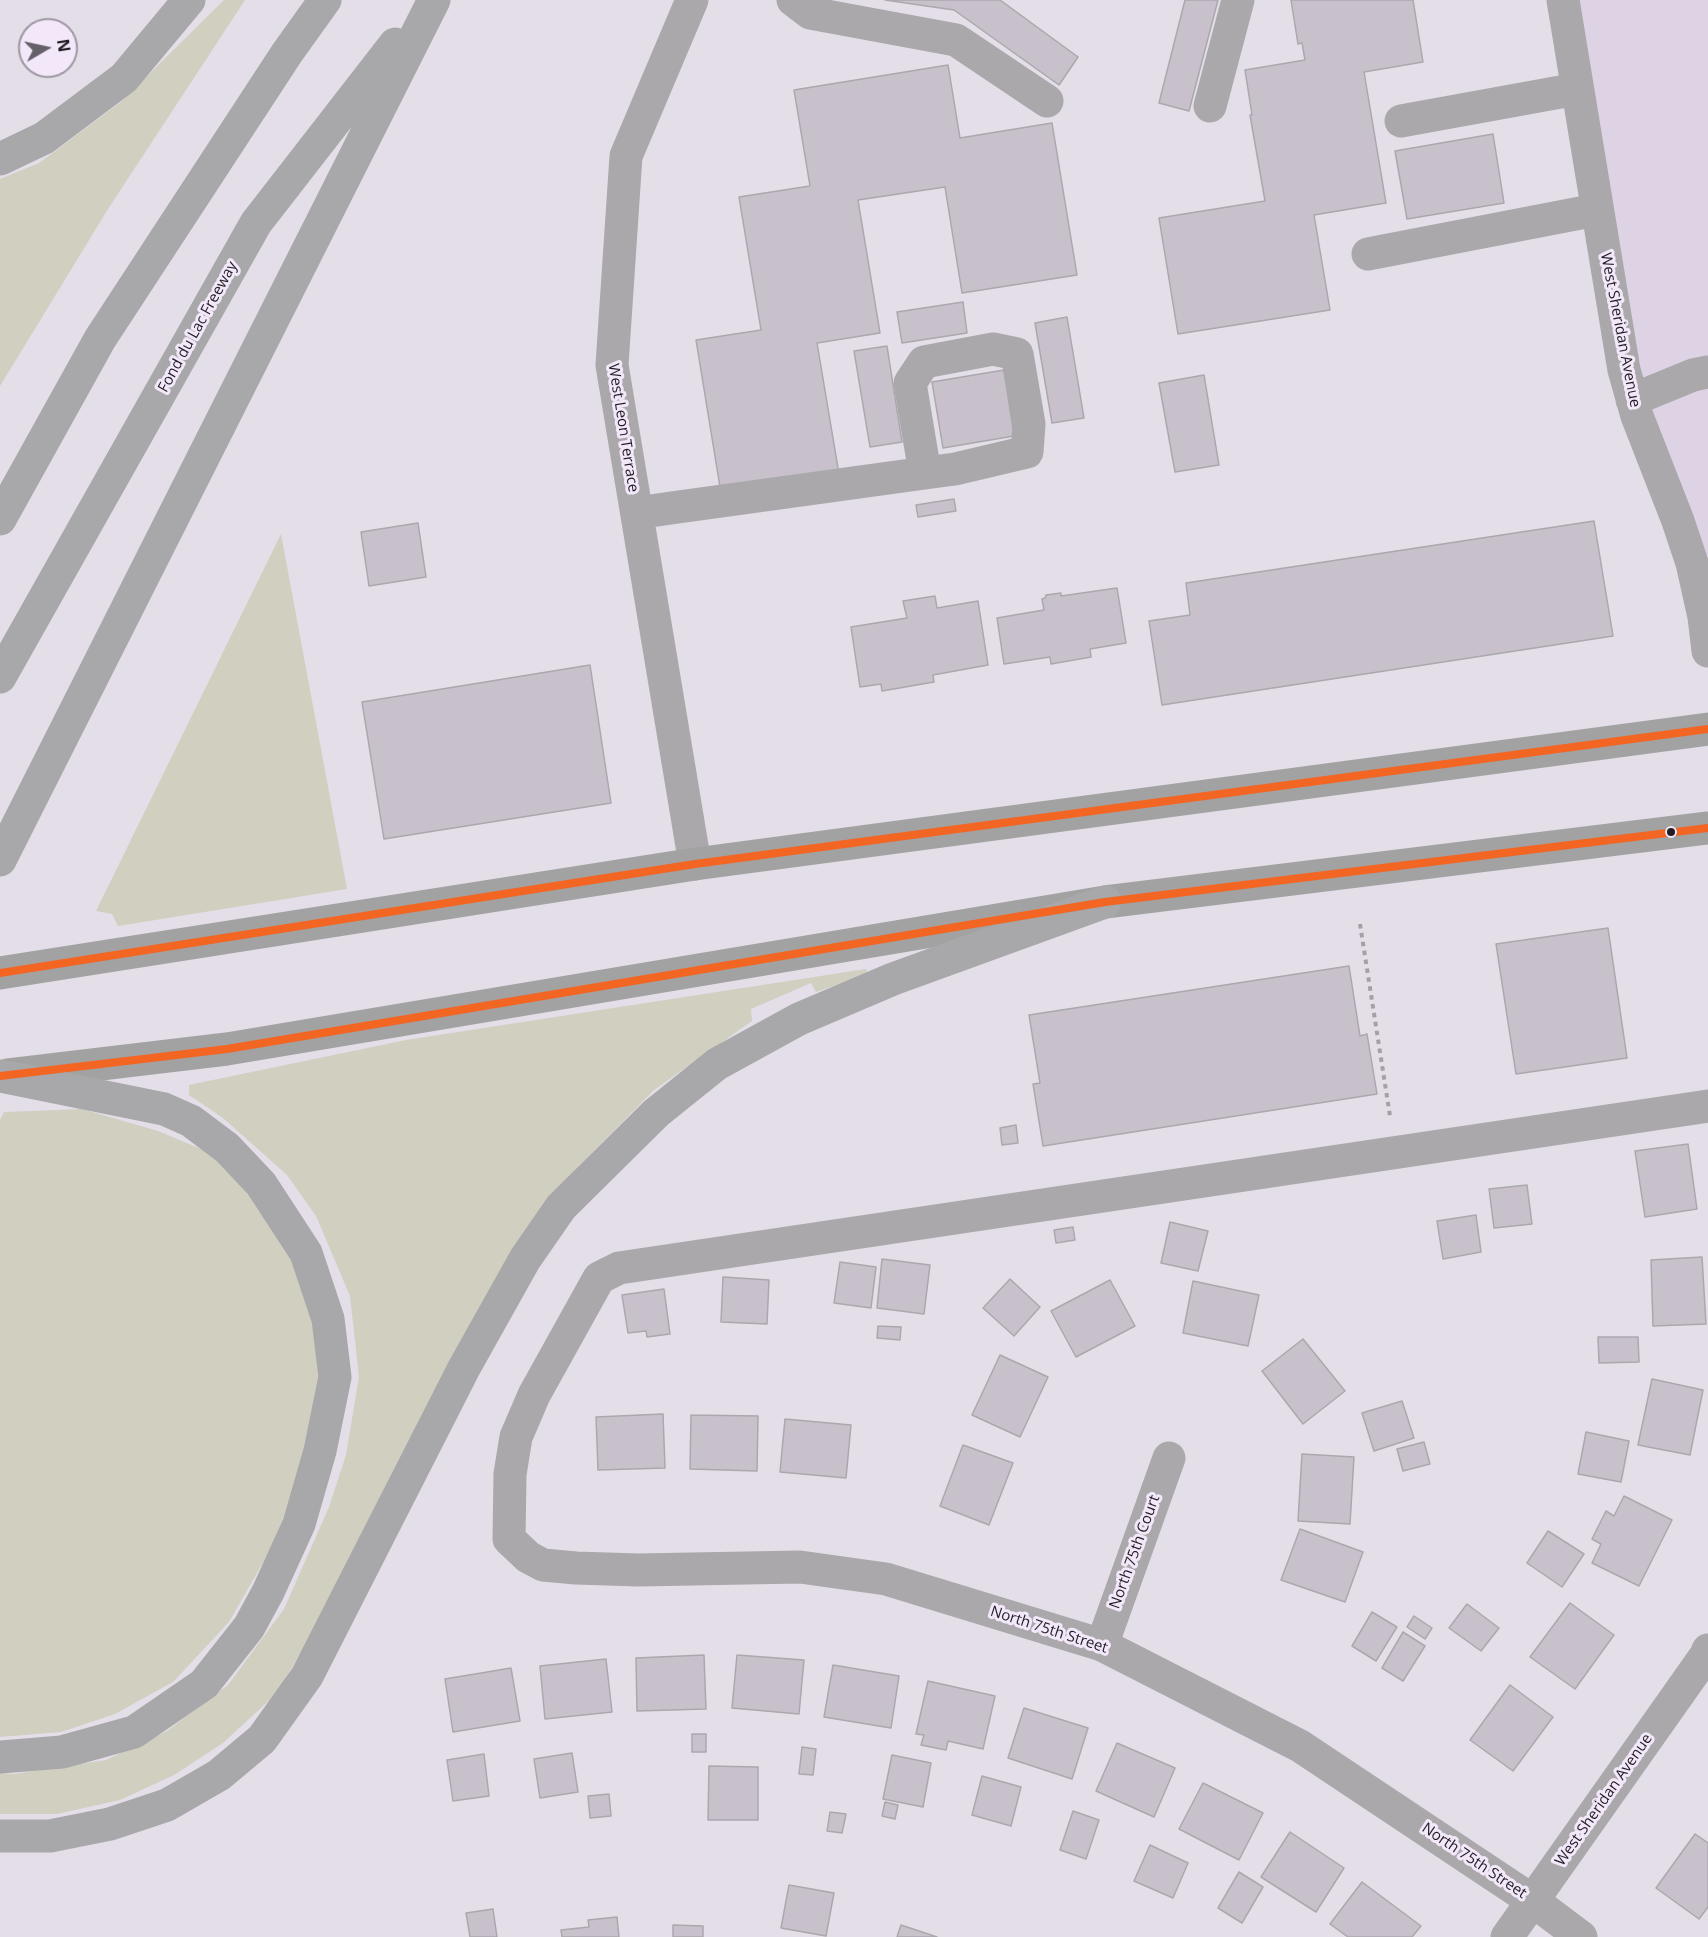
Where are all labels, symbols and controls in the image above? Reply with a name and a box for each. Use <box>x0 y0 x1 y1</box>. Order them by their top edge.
north arrow <box>18 18 78 78</box>
text: N <box>52 37 76 54</box>
street label: West Sheridan Avenue <box>1596 251 1644 409</box>
street label: Fond du Lac Freeway <box>155 258 241 396</box>
street label: West Leon Terrace <box>604 362 642 494</box>
unlabelled marker <box>1665 826 1677 838</box>
street label: North 75th Court <box>1106 1493 1164 1611</box>
street label: North 75th Street <box>988 1603 1110 1657</box>
street label: West Sheridan Avenue <box>1552 1730 1656 1870</box>
street label: North 75th Street <box>1418 1819 1530 1903</box>

